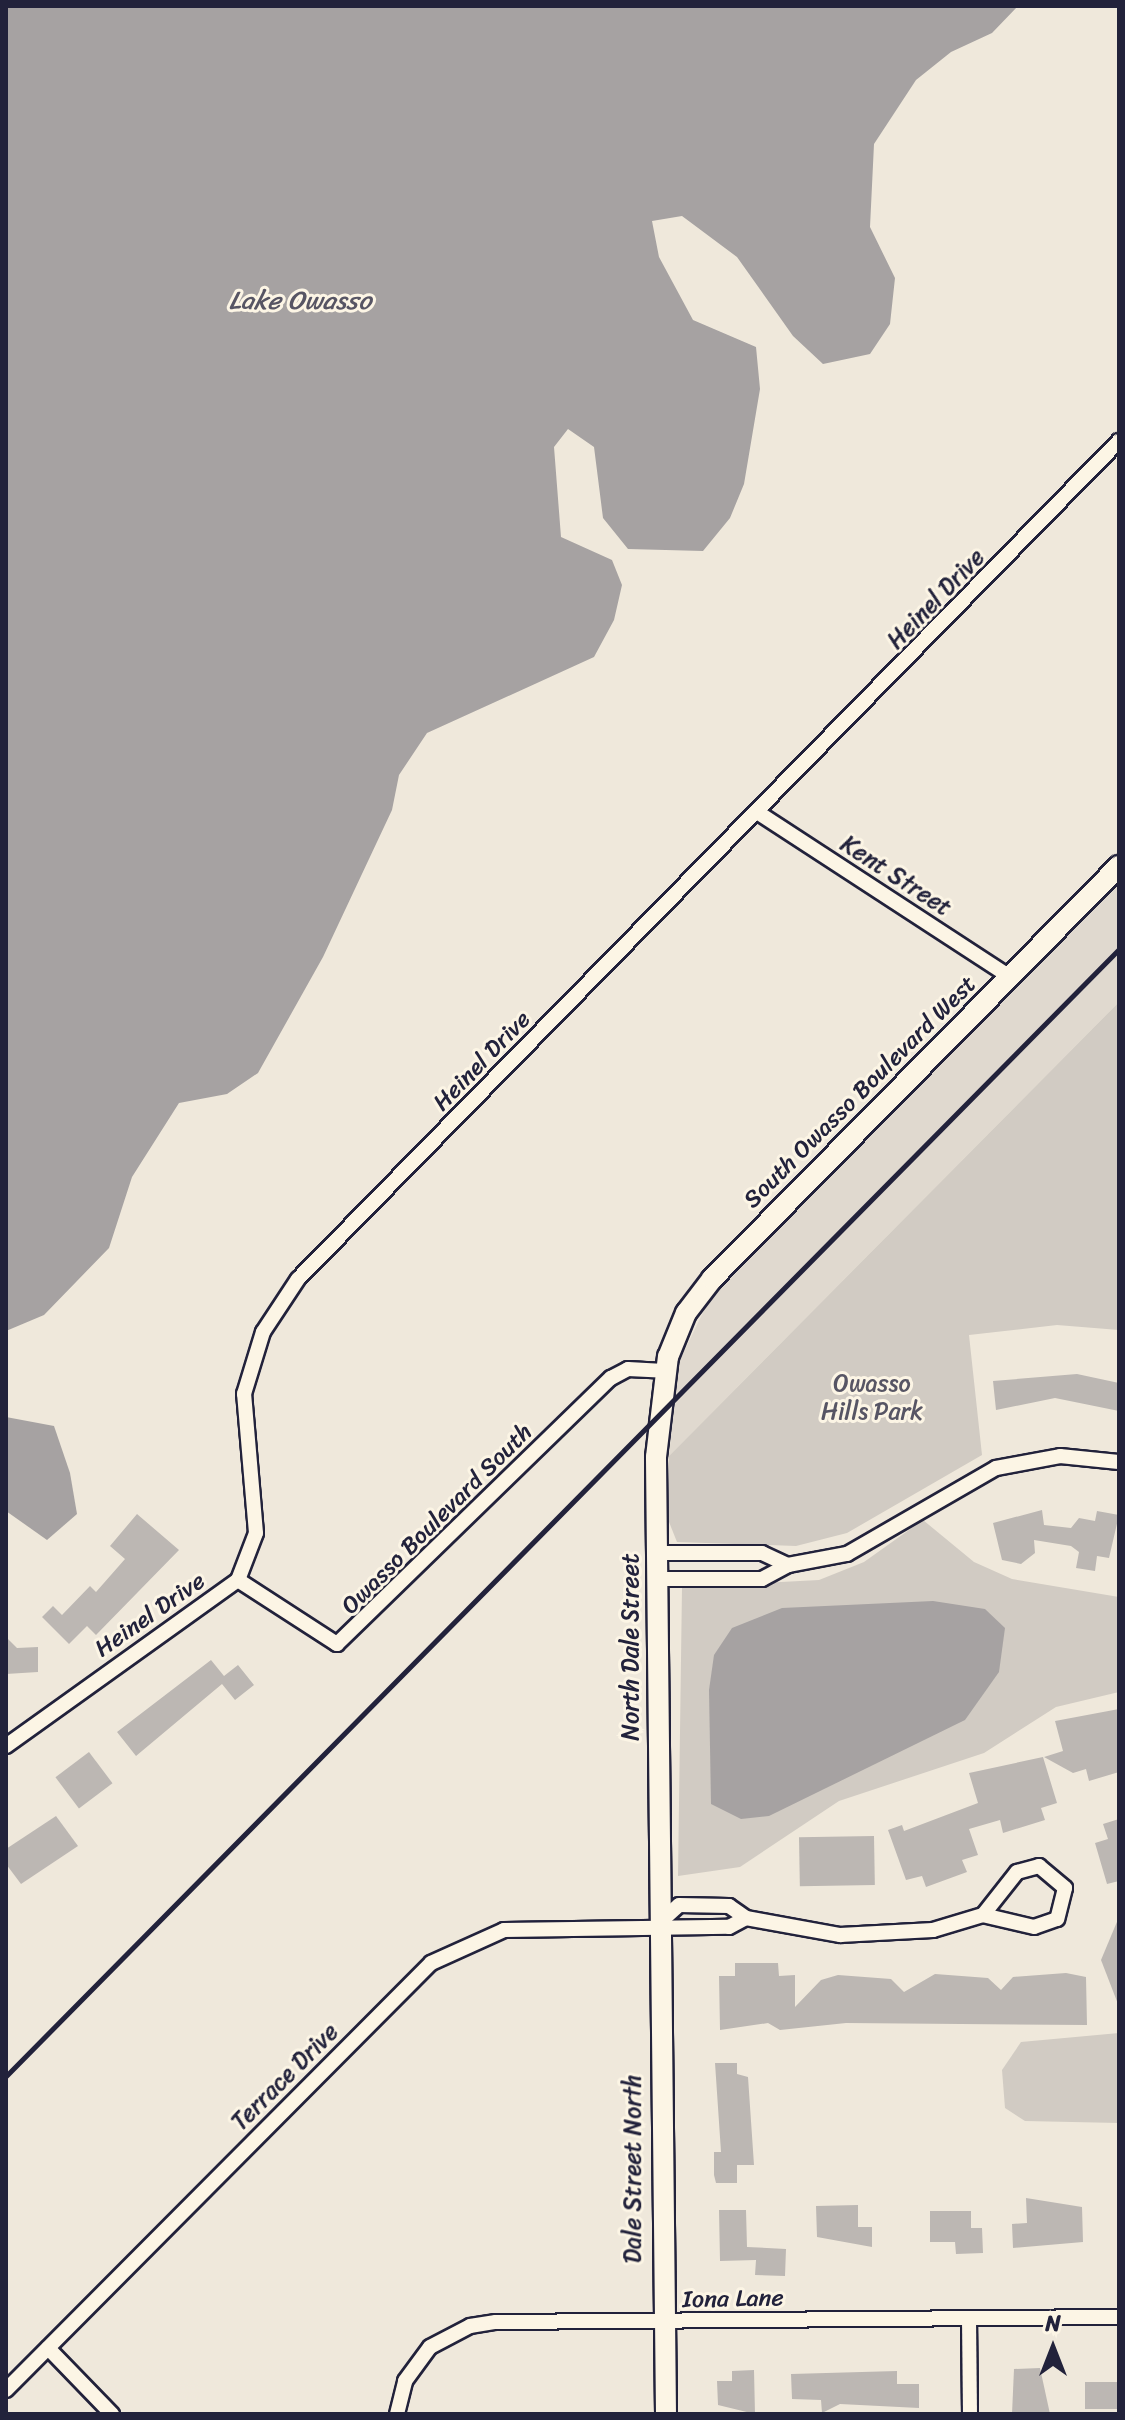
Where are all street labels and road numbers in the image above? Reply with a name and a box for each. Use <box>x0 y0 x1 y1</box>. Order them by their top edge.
street label: Heinel Drive <box>881 543 991 655</box>
street label: Kent Street <box>835 830 957 922</box>
street label: South Owasso Boulevard West <box>738 970 982 1214</box>
street label: Heinel Drive <box>427 1005 537 1117</box>
street label: Owasso Boulevard South <box>336 1418 538 1620</box>
street label: North Dale Street <box>617 1552 645 1742</box>
street label: Heinel Drive <box>89 1567 211 1663</box>
street label: Terrace Drive <box>226 2018 344 2136</box>
street label: Dale Street North <box>619 2074 647 2264</box>
street label: Iona Lane <box>682 2284 784 2314</box>

